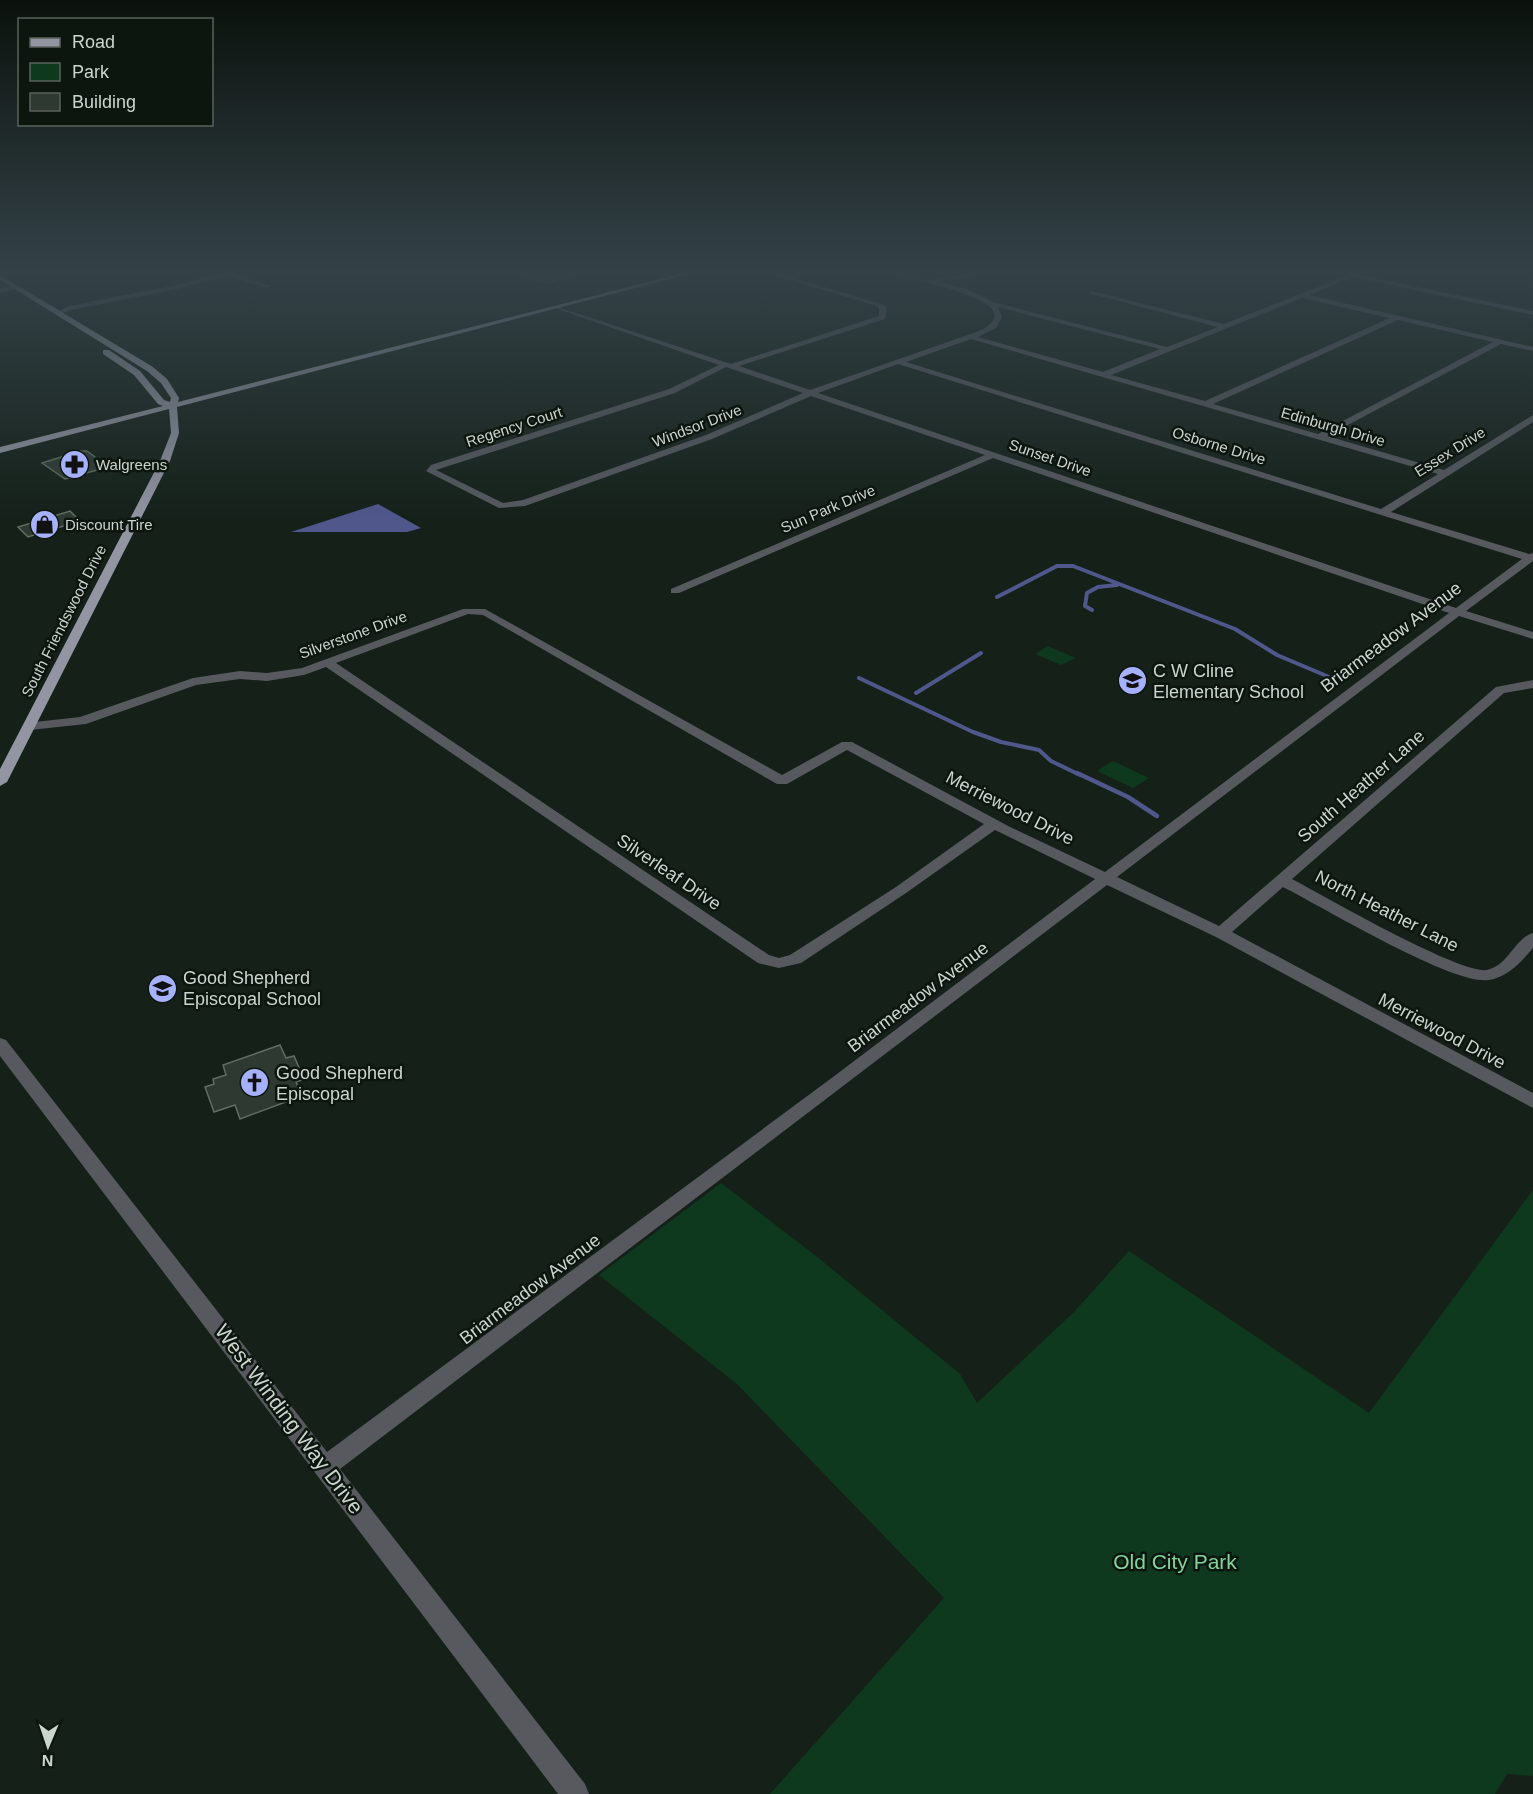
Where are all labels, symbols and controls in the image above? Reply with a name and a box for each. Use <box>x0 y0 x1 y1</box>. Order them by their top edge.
legend <box>18 18 213 126</box>
text: Road <box>72 32 115 52</box>
text: Park <box>72 62 110 82</box>
text: Building <box>72 92 136 112</box>
street label: Windsor Drive <box>650 401 744 450</box>
street label: Regency Court <box>464 403 565 450</box>
street label: Edinburgh Drive <box>1279 404 1387 450</box>
street label: Osborne Drive <box>1170 423 1268 468</box>
street label: Essex Drive <box>1411 423 1488 480</box>
street label: Sunset Drive <box>1007 436 1094 480</box>
pharmacy icon: Walgreens <box>59 449 91 481</box>
place label: Walgreens <box>96 456 167 473</box>
street label: Sun Park Drive <box>778 481 878 536</box>
shop icon: Discount Tire <box>28 509 60 541</box>
place label: Discount Tire <box>65 516 153 533</box>
street label: South Friendswood Drive <box>18 542 109 700</box>
street label: Briarmeadow Avenue <box>1317 578 1465 696</box>
street label: Silverstone Drive <box>297 607 409 662</box>
place label: C W Cline Elementary School <box>1153 661 1304 702</box>
school or university icon: C W Cline Elementary School <box>1116 665 1148 697</box>
street label: South Heather Lane <box>1294 726 1428 846</box>
street label: Merriewood Drive <box>943 767 1077 849</box>
street label: Silverleaf Drive <box>613 830 725 914</box>
street label: North Heather Lane <box>1312 866 1462 956</box>
street label: Briarmeadow Avenue <box>844 938 992 1056</box>
place label: Good Shepherd Episcopal School <box>183 968 321 1009</box>
school or university icon: Good Shepherd Episcopal School <box>146 972 178 1004</box>
street label: Merriewood Drive <box>1375 989 1509 1073</box>
place label: Good Shepherd Episcopal <box>276 1063 403 1104</box>
church icon: Good Shepherd Episcopal <box>239 1067 271 1099</box>
street label: Briarmeadow Avenue <box>456 1230 604 1348</box>
street label: West Winding Way Drive <box>211 1320 368 1518</box>
park label: Old City Park <box>1113 1550 1237 1573</box>
north arrow <box>18 1716 78 1776</box>
text: N <box>41 1752 54 1769</box>

